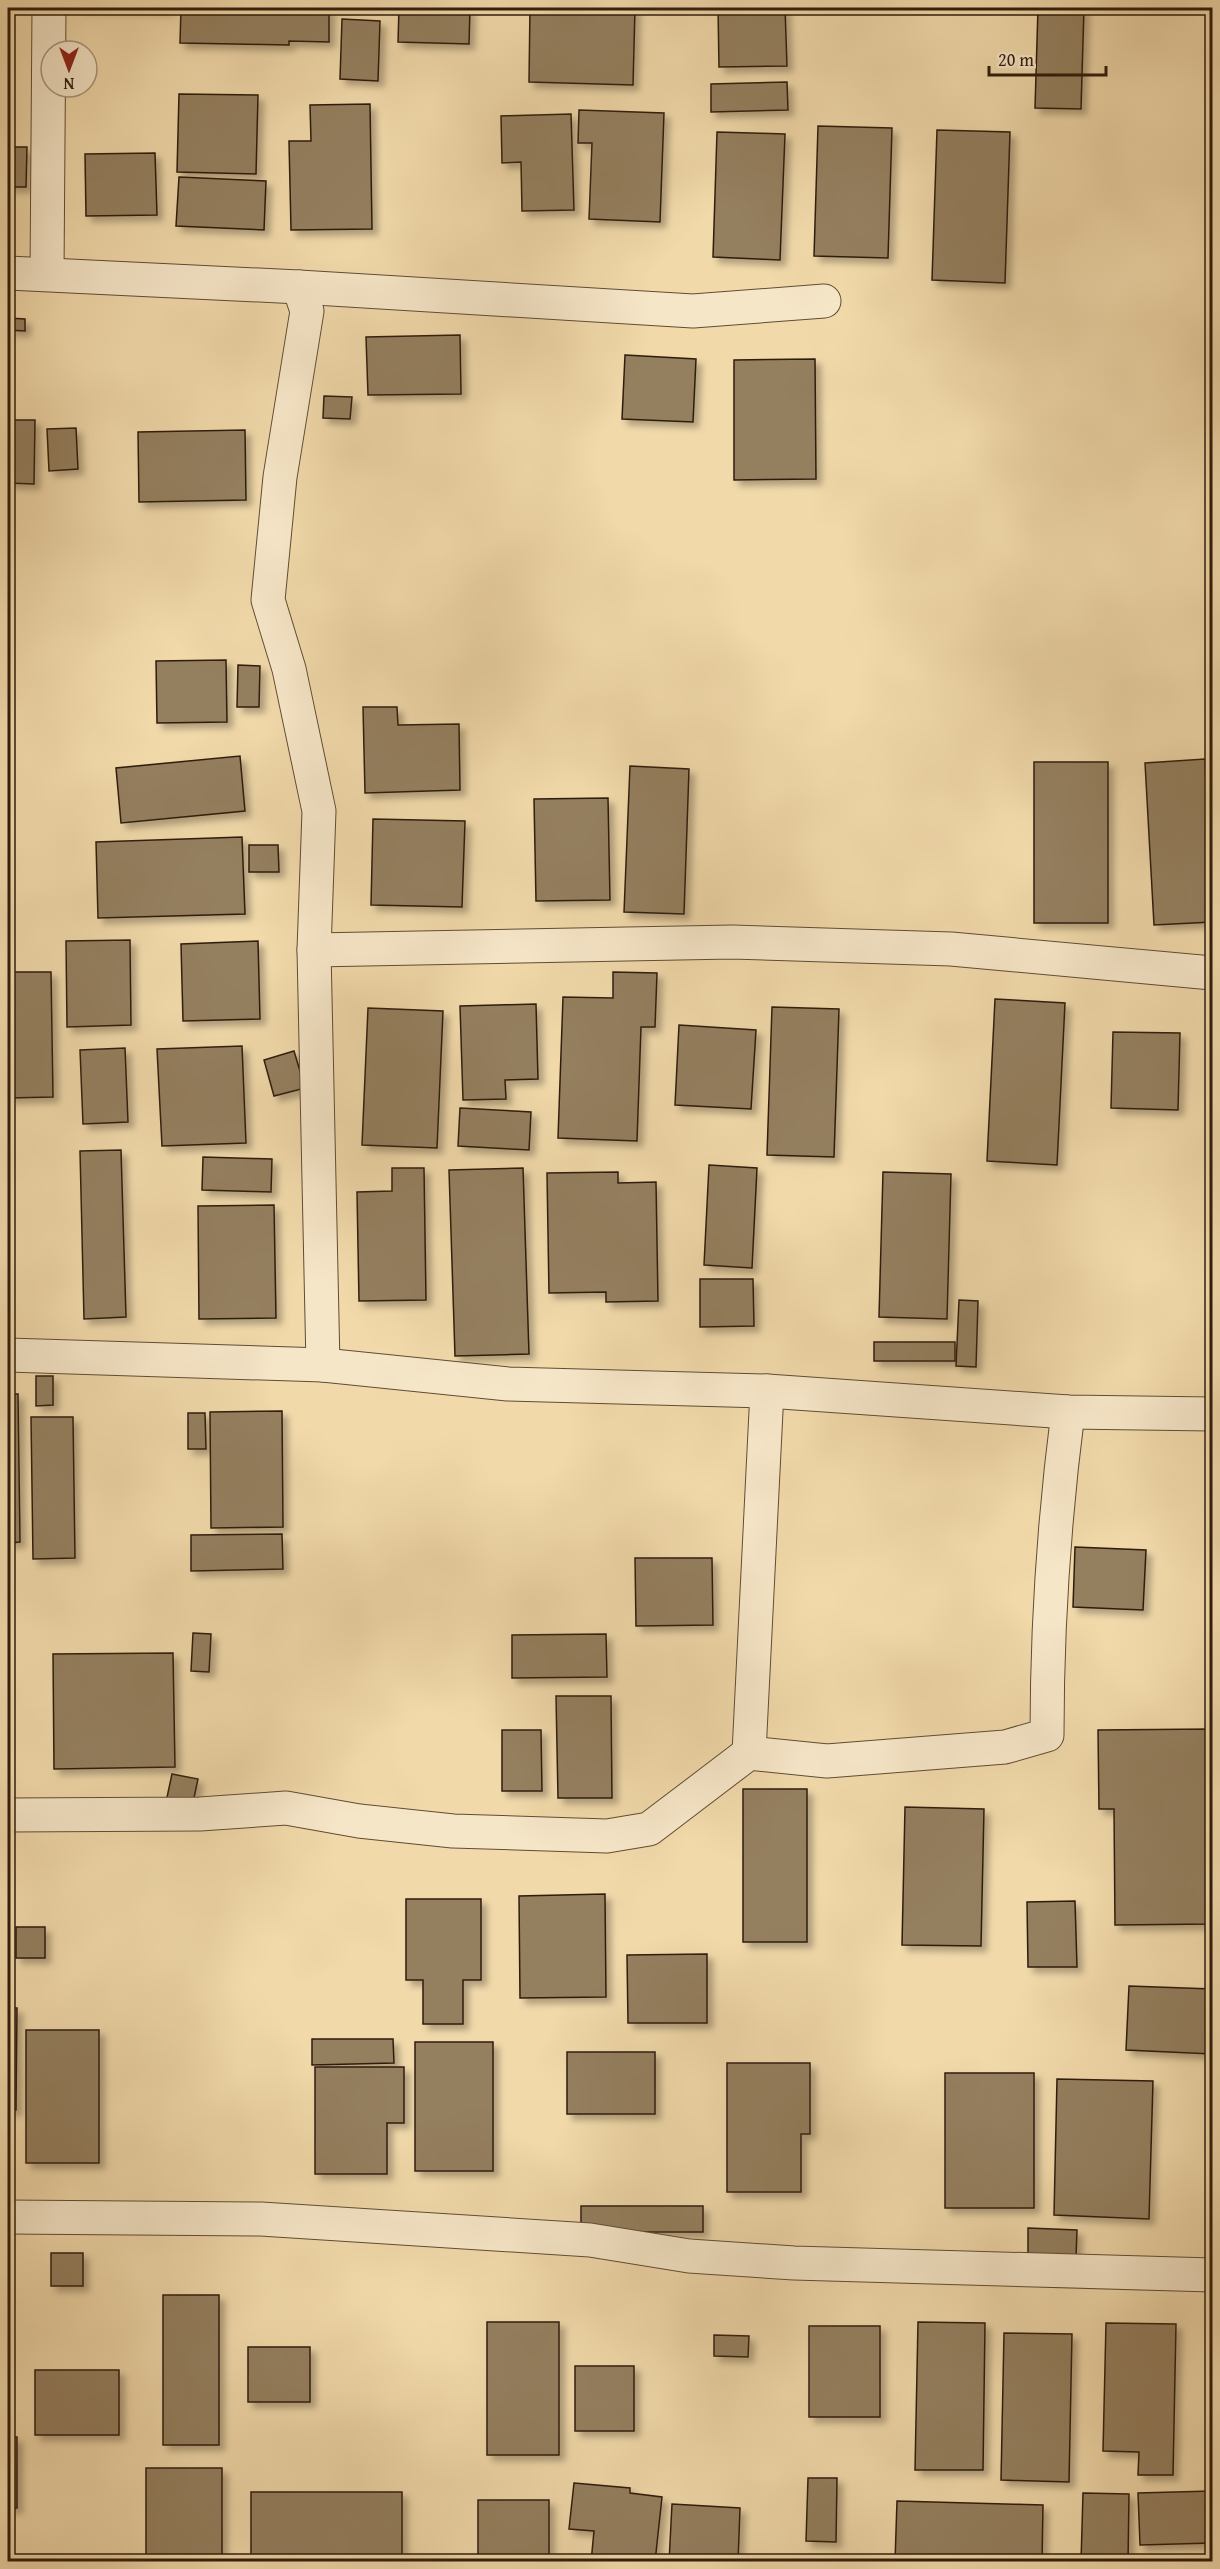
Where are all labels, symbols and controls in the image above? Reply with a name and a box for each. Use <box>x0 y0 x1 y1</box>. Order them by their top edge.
north arrow <box>39 39 99 99</box>
scale bar <box>989 39 1106 77</box>
text: 20 m <box>998 46 1034 73</box>
text: N <box>63 72 74 96</box>

